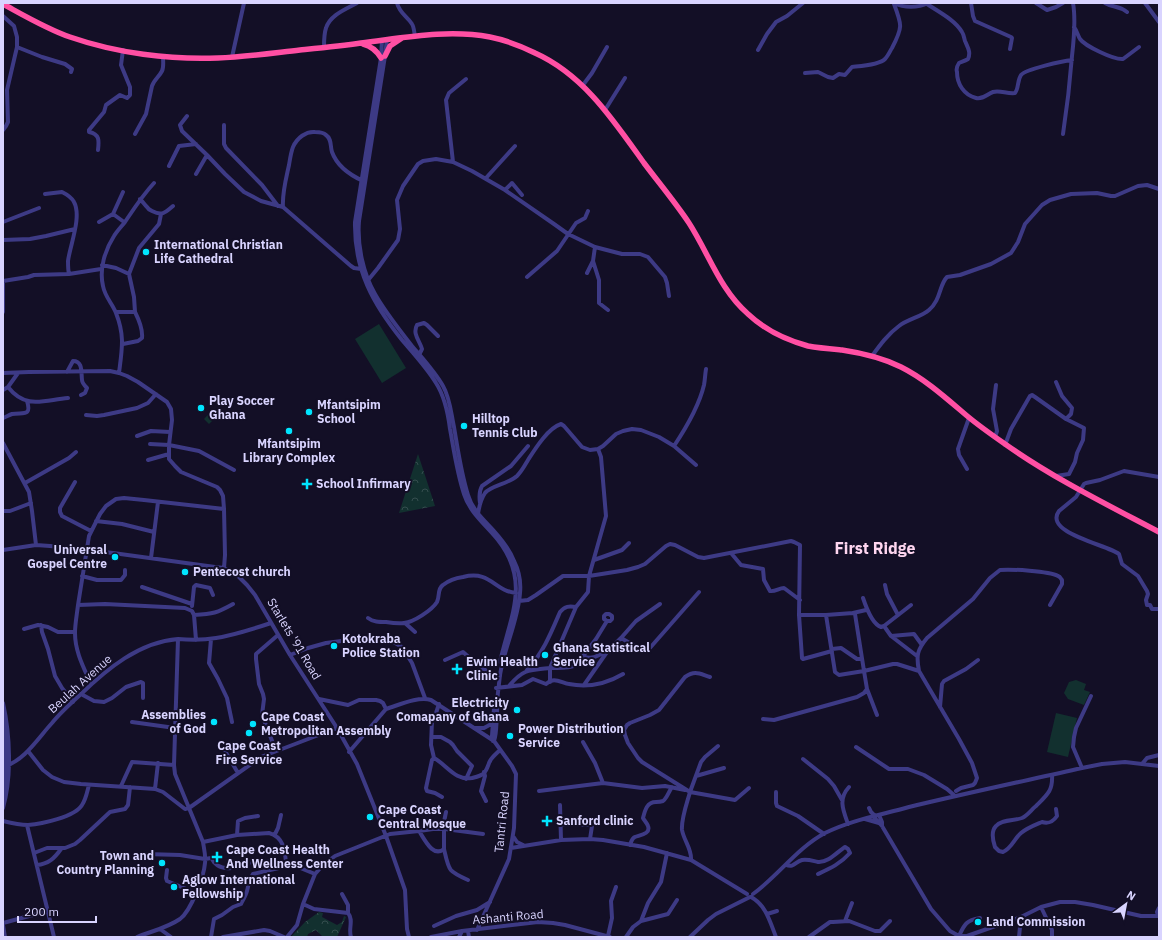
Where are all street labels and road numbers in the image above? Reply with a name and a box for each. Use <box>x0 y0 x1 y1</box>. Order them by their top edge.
street label: Starlets '91 Road <box>264 595 325 682</box>
street label: Beulah Avenue <box>45 651 115 716</box>
street label: Tantri Road <box>491 791 512 853</box>
street label: Ashanti Road <box>472 906 544 927</box>

